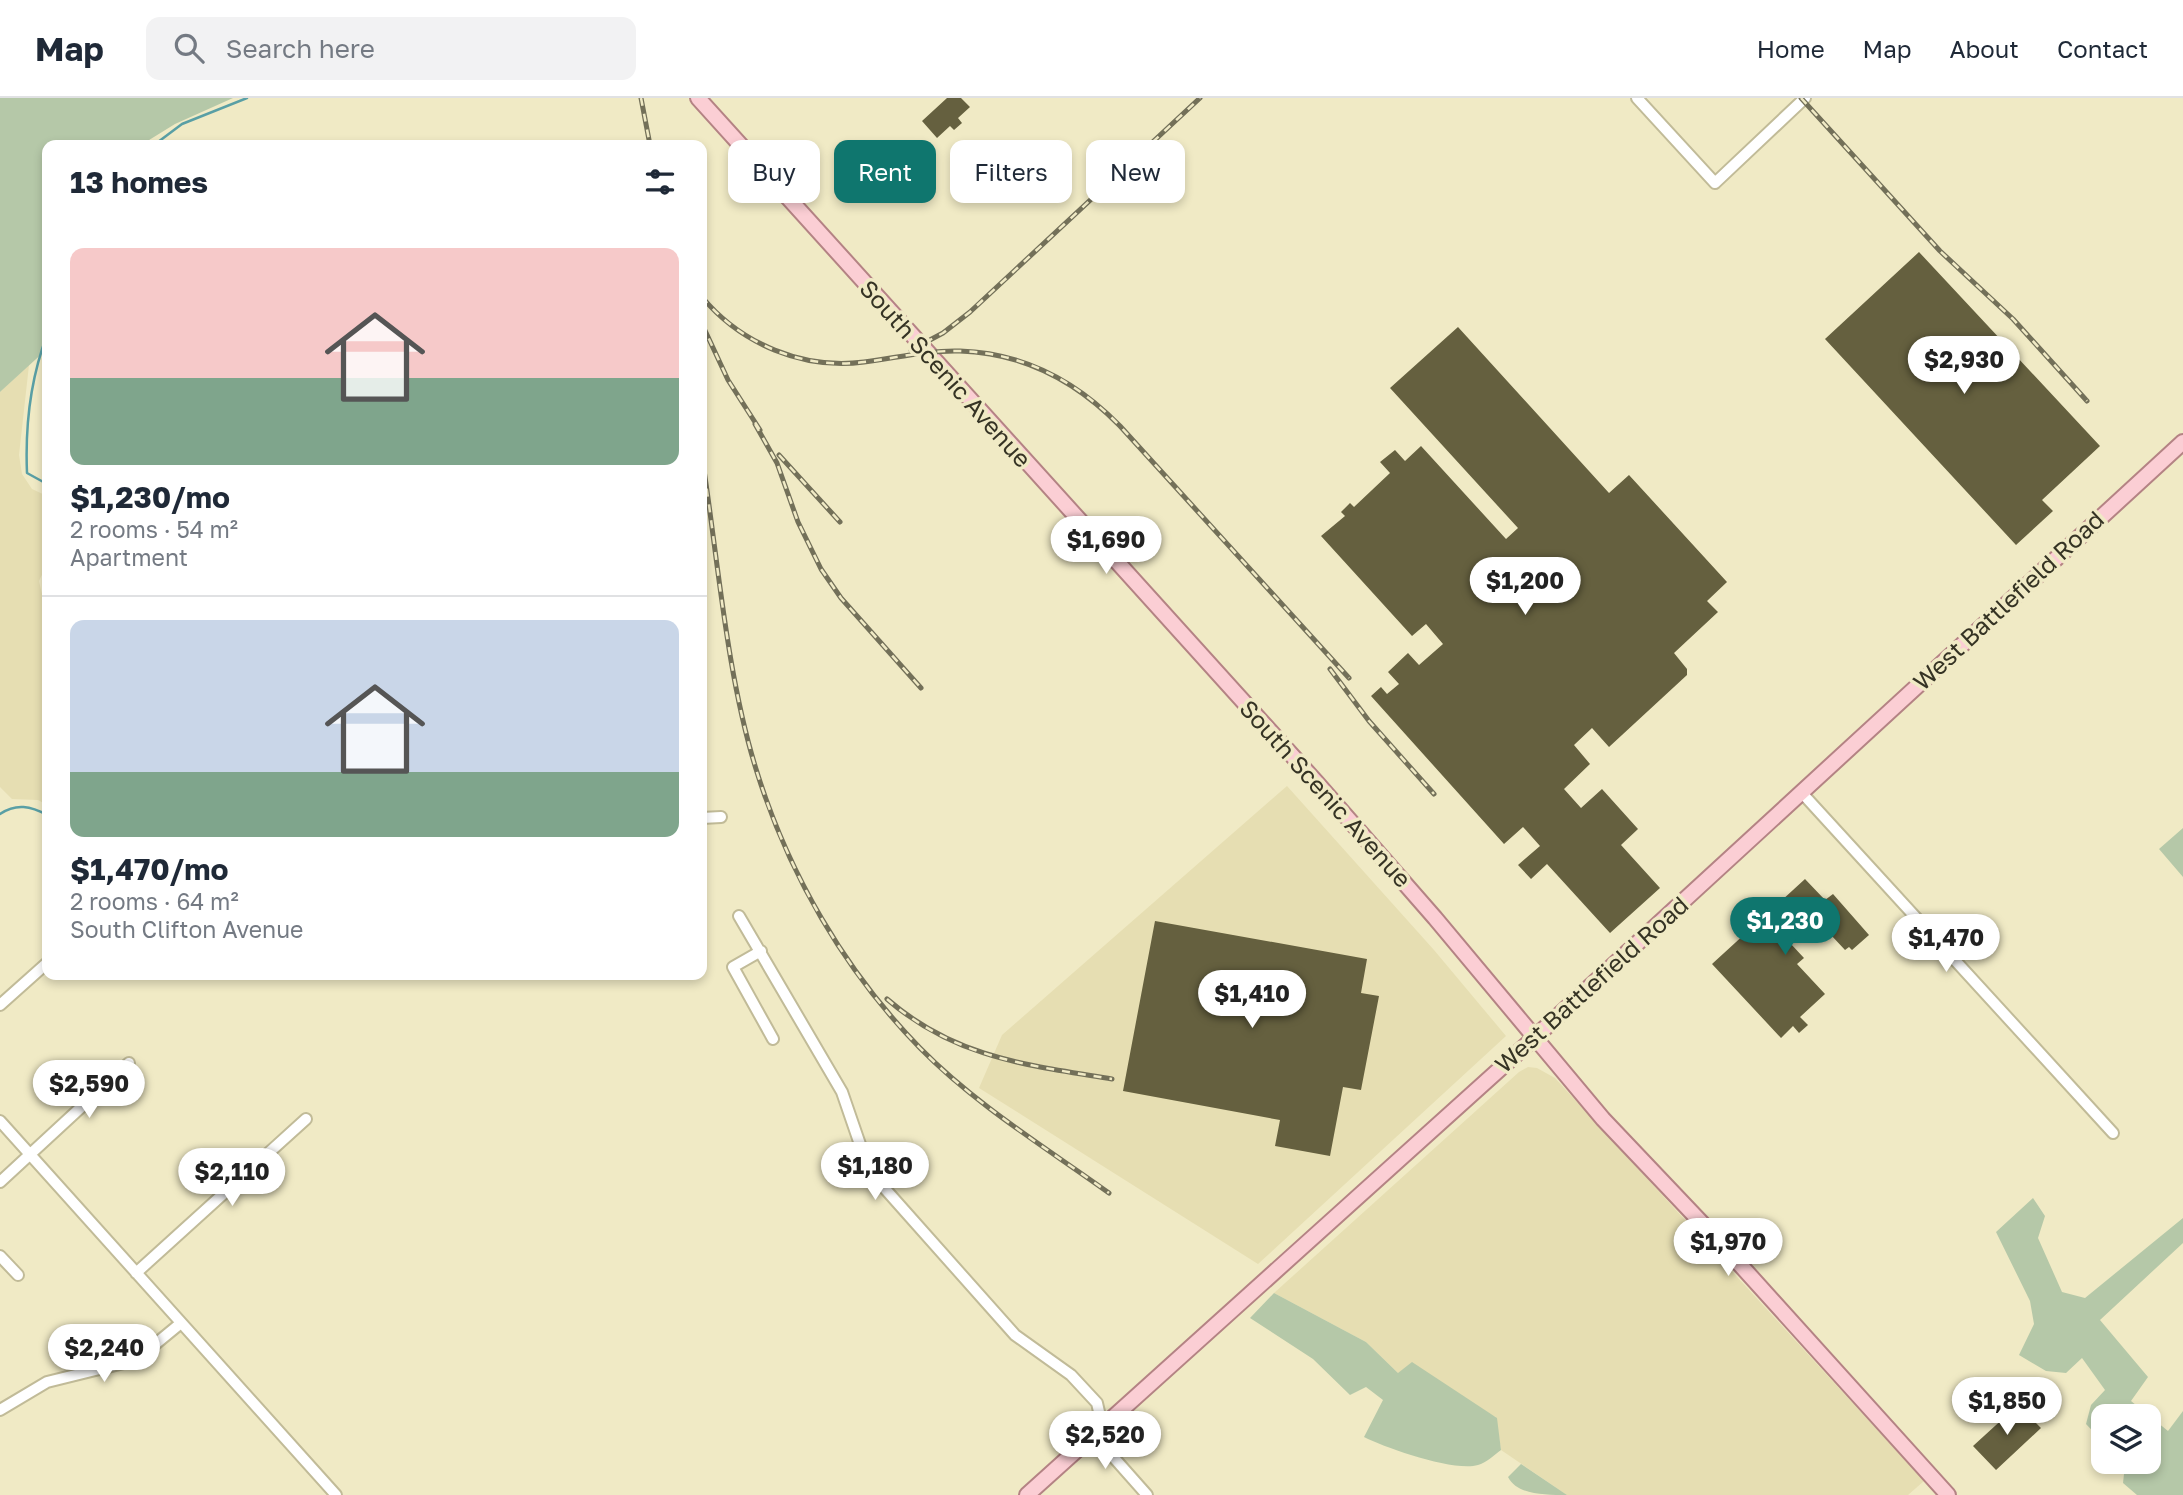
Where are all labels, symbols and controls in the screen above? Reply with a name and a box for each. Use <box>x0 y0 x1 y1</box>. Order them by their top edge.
search box <box>146 17 636 80</box>
text: Map <box>35 29 104 68</box>
icon: search <box>170 29 208 67</box>
text: Search here <box>226 33 375 64</box>
text: Home <box>1757 34 1825 63</box>
text: Map <box>1863 34 1912 63</box>
text: About <box>1950 34 2019 63</box>
text: Contact <box>2057 34 2148 63</box>
chip: Buy <box>728 140 820 203</box>
chip: Rent <box>834 140 936 203</box>
chip: Filters <box>950 140 1072 203</box>
chip: New <box>1086 140 1185 203</box>
icon: filters <box>641 163 679 201</box>
text: 13 homes <box>70 164 208 200</box>
street label: South Scenic Avenue <box>854 273 1038 473</box>
icon: home <box>312 294 438 420</box>
pin: $2,930 <box>1907 336 2021 396</box>
text: $2,930 <box>1924 345 2004 373</box>
text: $1,230/mo <box>70 479 230 515</box>
street label: West Battlefield Road <box>1907 504 2109 696</box>
text: 2 rooms · 54 m² <box>70 515 238 543</box>
pin: $1,690 <box>1049 517 1163 576</box>
text: $1,690 <box>1067 525 1145 553</box>
text: Apartment <box>70 543 188 571</box>
pin: $1,200 <box>1468 558 1582 617</box>
text: $1,200 <box>1486 566 1564 594</box>
icon: home <box>312 666 438 792</box>
street label: South Scenic Avenue <box>1234 693 1418 893</box>
text: $1,470/mo <box>70 851 228 887</box>
text: 2 rooms · 64 m² <box>70 887 239 915</box>
street label: West Battlefield Road <box>1488 889 1694 1078</box>
pin: $1,230 <box>1728 898 1842 957</box>
text: $1,230 <box>1746 906 1824 934</box>
pin: $1,470 <box>1889 914 2003 974</box>
text: South Clifton Avenue <box>70 915 303 943</box>
text: $1,470 <box>1908 923 1984 951</box>
pin: $1,410 <box>1195 970 1309 1030</box>
text: $1,410 <box>1214 979 1290 1007</box>
pin: $2,590 <box>32 1060 146 1120</box>
text: $2,590 <box>49 1069 129 1097</box>
pin: $1,180 <box>818 1142 932 1202</box>
pin: $2,110 <box>175 1148 289 1208</box>
text: $1,180 <box>837 1151 913 1179</box>
text: $2,110 <box>194 1157 270 1185</box>
pin: $1,970 <box>1671 1218 1785 1278</box>
text: $1,970 <box>1690 1227 1766 1255</box>
pin: $2,240 <box>47 1324 161 1384</box>
text: $2,240 <box>64 1333 144 1361</box>
pin: $1,850 <box>1950 1378 2064 1437</box>
text: $1,850 <box>1968 1386 2046 1414</box>
map controls <box>2091 1404 2161 1474</box>
button: layers <box>2091 1404 2161 1474</box>
pin: $2,520 <box>1048 1412 1162 1471</box>
text: $2,520 <box>1065 1420 1145 1448</box>

